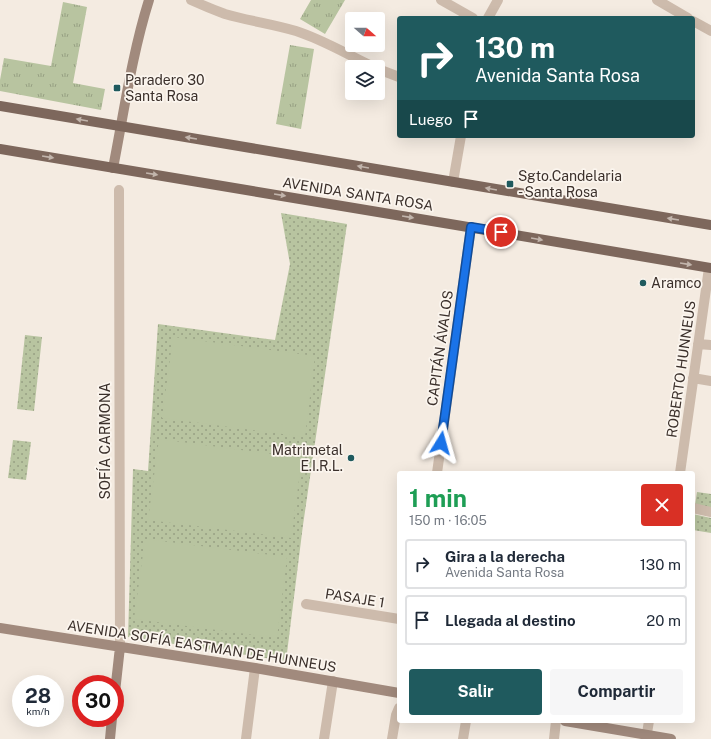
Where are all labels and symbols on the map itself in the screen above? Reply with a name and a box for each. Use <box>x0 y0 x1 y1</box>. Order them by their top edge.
north arrow <box>345 12 385 52</box>
place label: Paradero 30 Santa Rosa <box>125 72 205 104</box>
marker: Paradero 30 Santa Rosa <box>112 83 122 93</box>
one-way arrow <box>76 117 88 123</box>
one-way arrow <box>185 135 197 141</box>
one-way arrow <box>42 154 54 160</box>
one-way arrow <box>356 164 369 170</box>
place label: Sgto.Candelaria - Santa Rosa <box>518 168 622 200</box>
one-way arrow <box>146 171 158 177</box>
street label: AVENIDA SANTA ROSA <box>281 174 435 214</box>
marker: Sgto.Candelaria - Santa Rosa <box>505 179 515 189</box>
one-way arrow <box>485 185 497 191</box>
one-way arrow <box>274 193 286 199</box>
one-way arrow <box>402 214 414 220</box>
pin <box>484 215 518 249</box>
one-way arrow <box>666 216 679 222</box>
one-way arrow <box>530 236 543 242</box>
one-way arrow <box>680 261 692 267</box>
place label: Aramco <box>651 275 702 291</box>
marker: Aramco <box>638 278 648 288</box>
street label: CAPITÁN ÁVALOS <box>423 289 456 407</box>
street label: ROBERTO HUNNEUS <box>663 299 699 439</box>
street label: SOFÍA CARMONA <box>96 382 113 500</box>
position arrow <box>420 422 462 464</box>
place label: Matrimetal E.I.R.L. <box>272 442 343 474</box>
marker: Matrimetal E.I.R.L. <box>346 453 356 463</box>
street label: PASAJE 1 <box>324 585 386 611</box>
street label: AVENIDA SOFÍA EASTMAN DE HUNNEUS <box>66 616 338 675</box>
speed limit sign: 30 <box>72 675 124 727</box>

